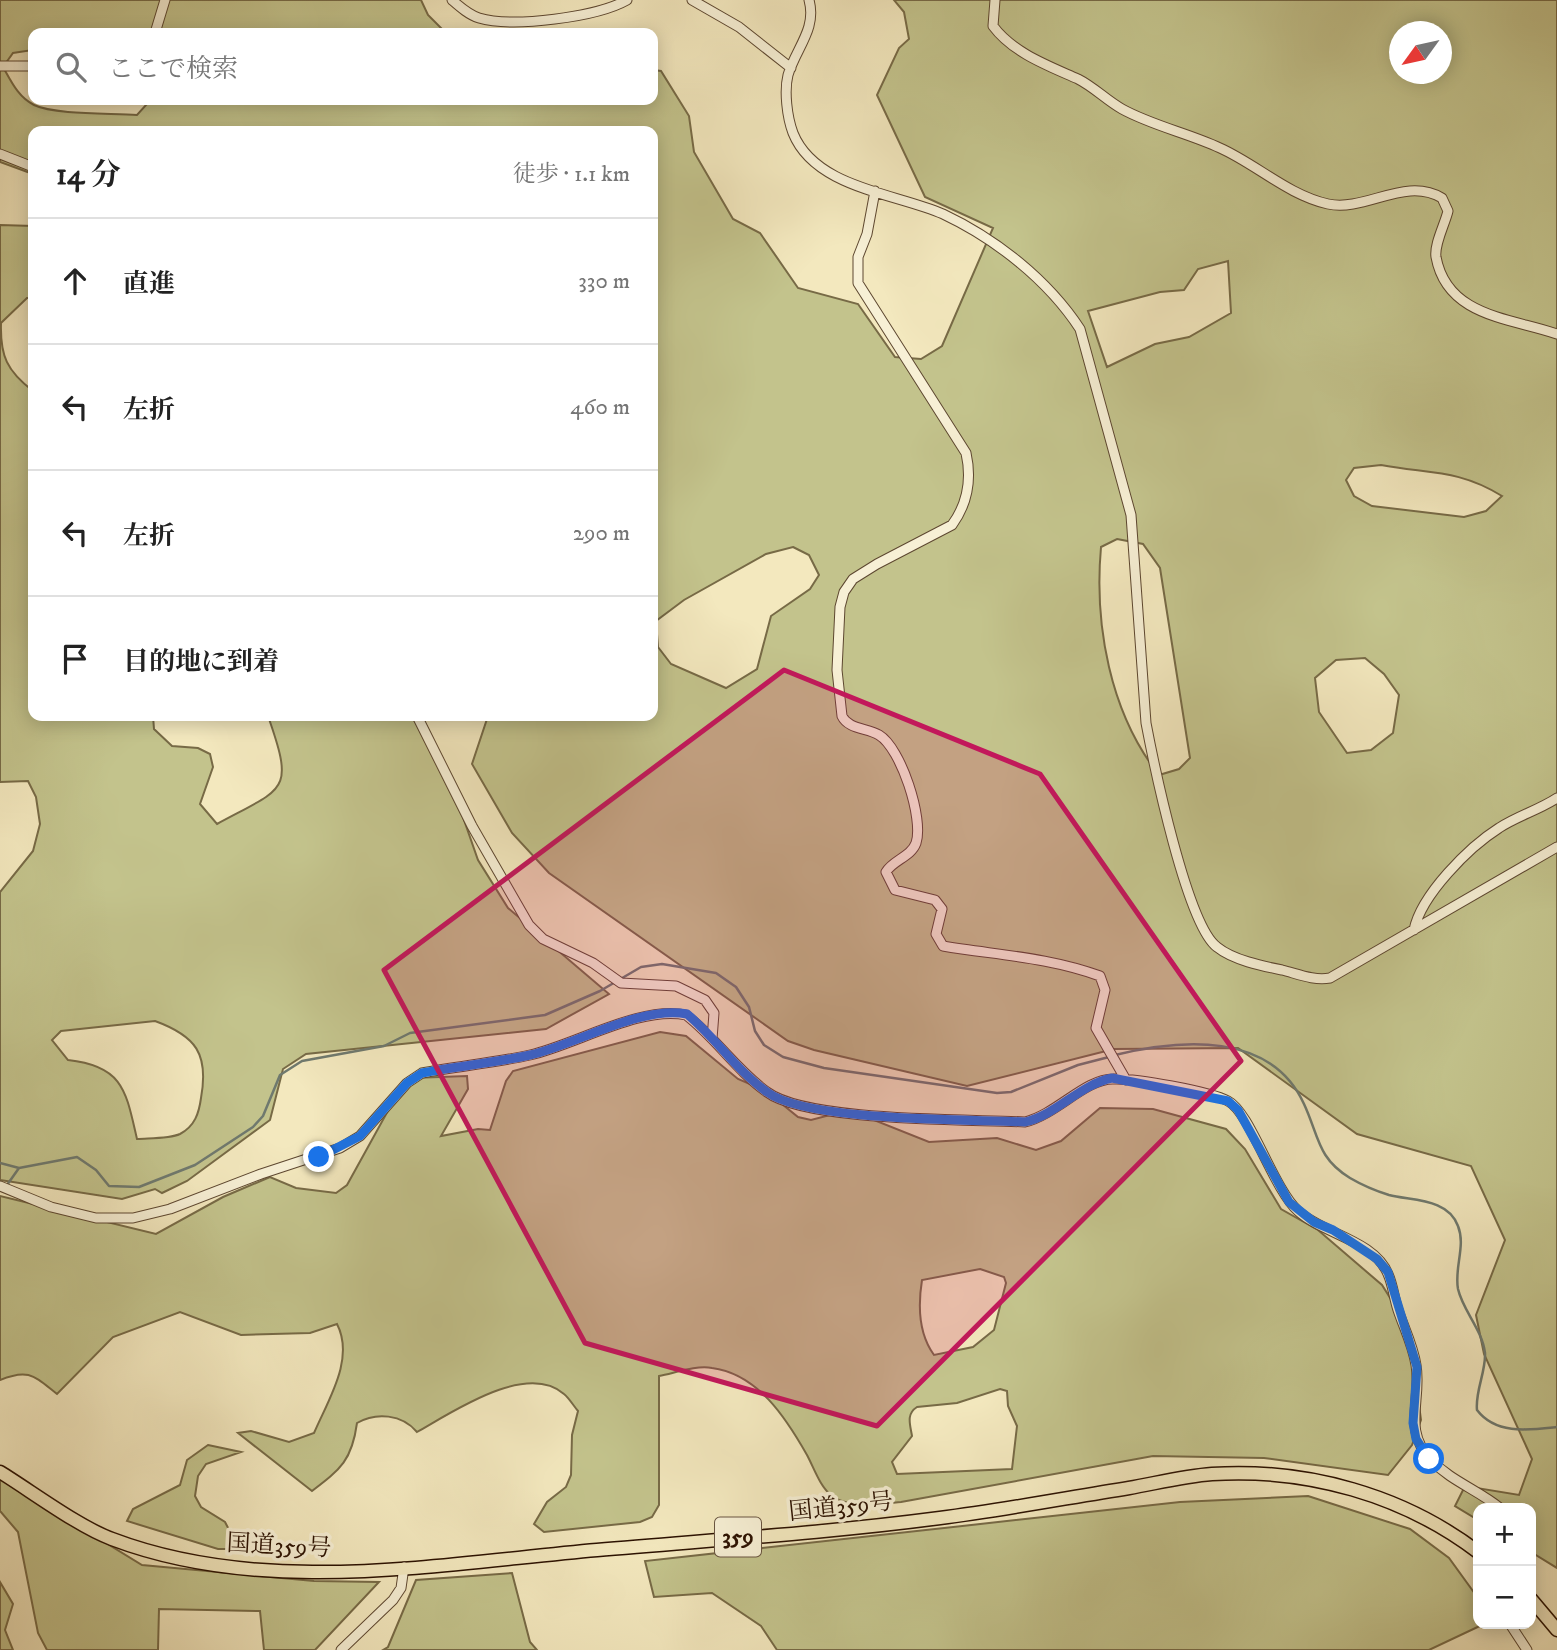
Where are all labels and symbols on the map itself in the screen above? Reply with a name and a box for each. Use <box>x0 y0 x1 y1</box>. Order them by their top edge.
north arrow <box>1389 21 1452 84</box>
route end <box>303 1141 334 1172</box>
route start <box>1413 1443 1444 1474</box>
street label: 国道359号 <box>787 1487 895 1527</box>
road number: 359 <box>715 1518 761 1556</box>
street label: 国道359号 <box>226 1528 332 1564</box>

